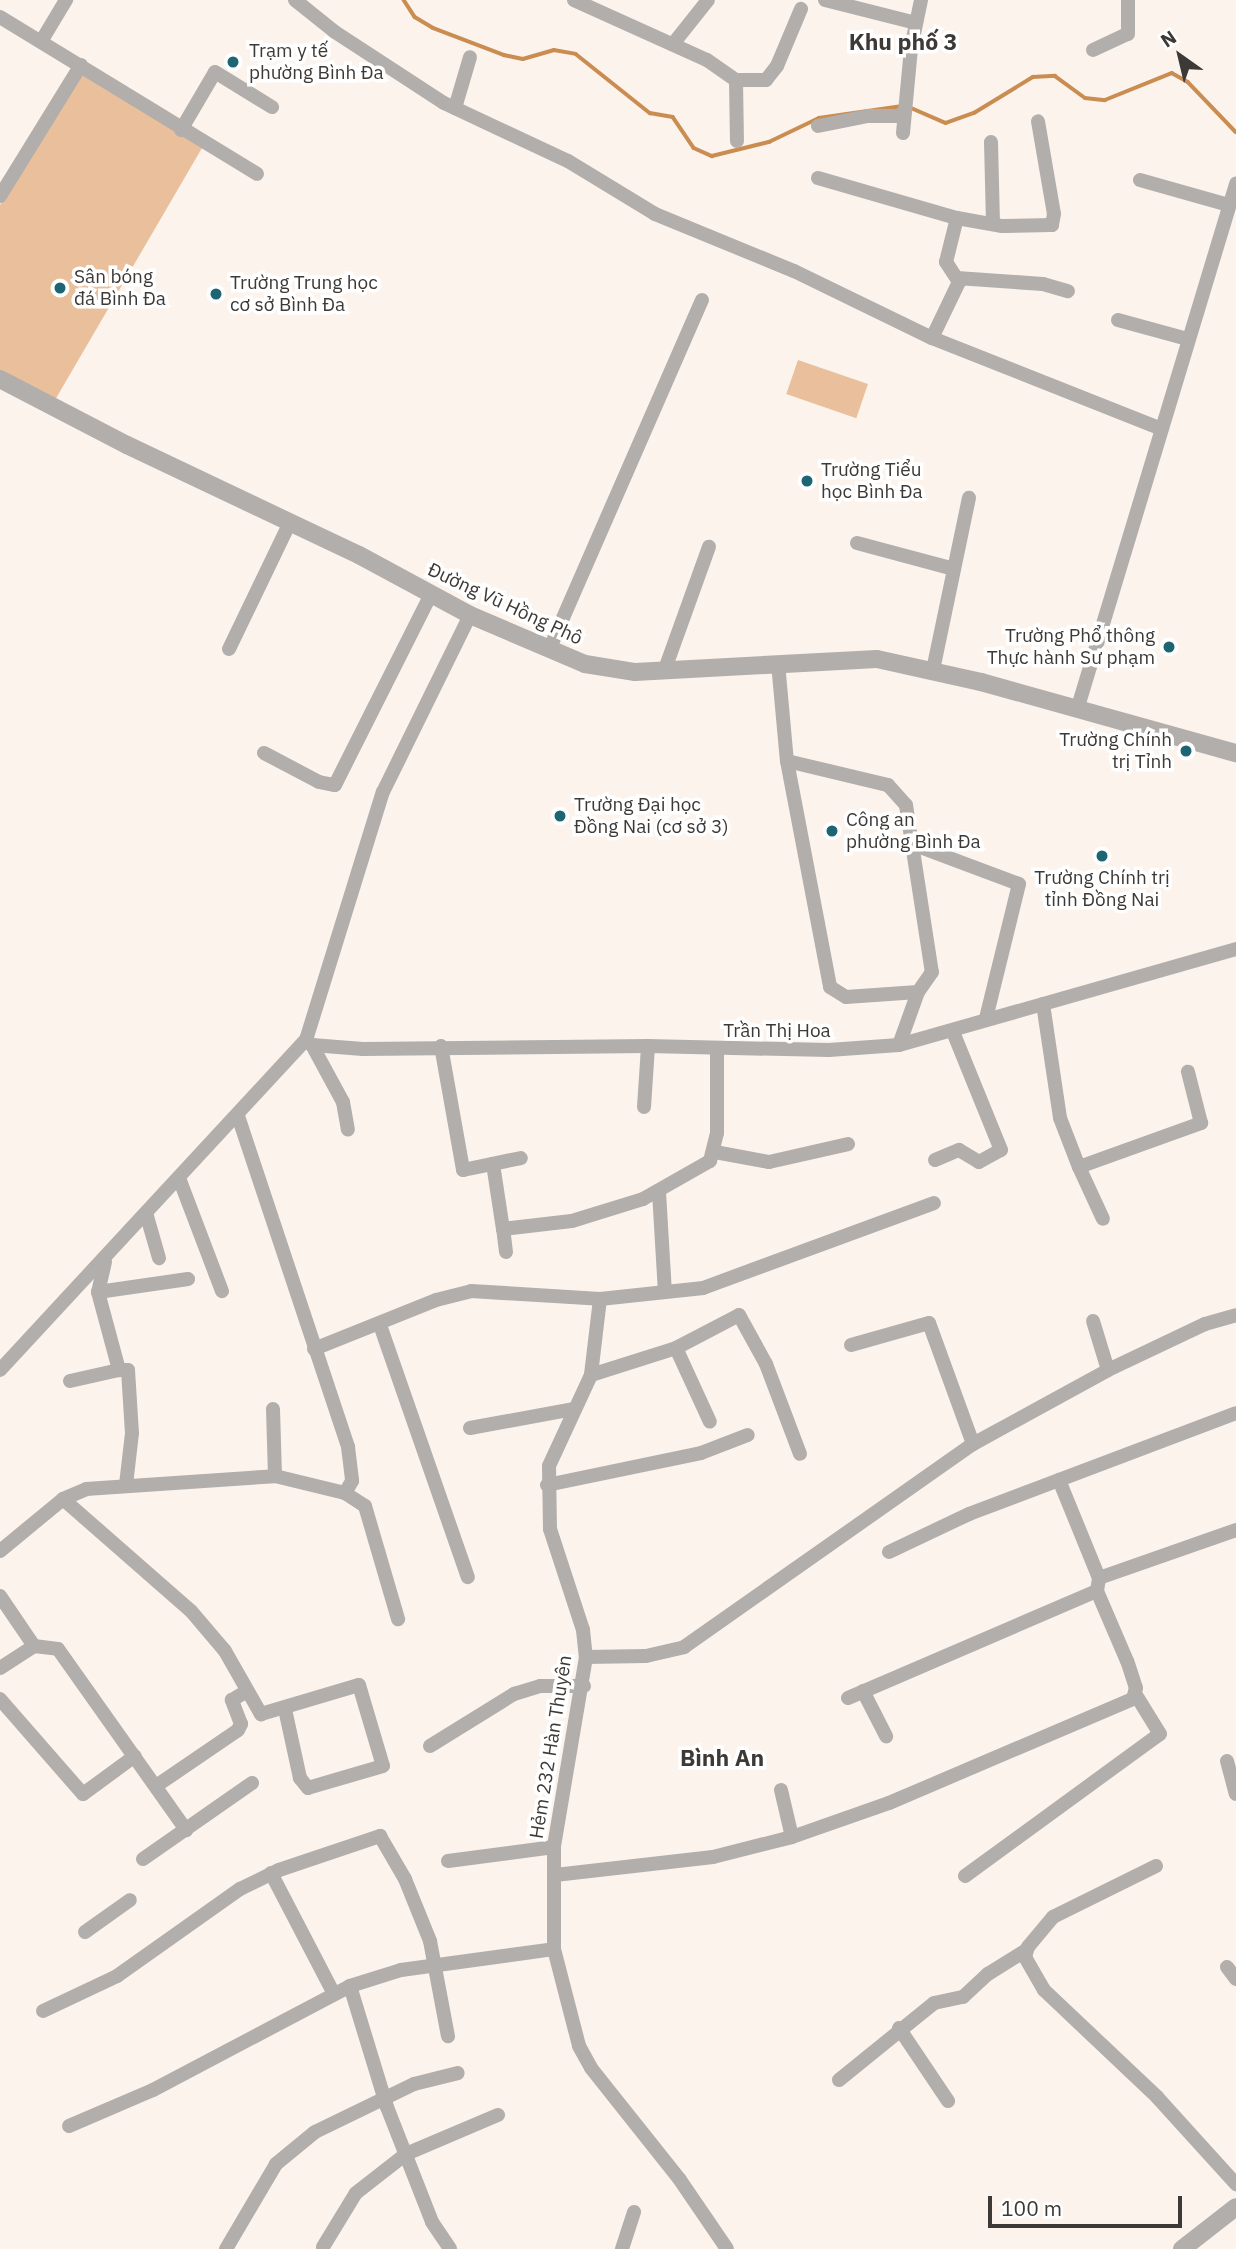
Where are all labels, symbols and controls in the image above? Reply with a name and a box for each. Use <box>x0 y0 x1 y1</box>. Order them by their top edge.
north arrow <box>1145 21 1215 91</box>
text: N <box>1156 25 1181 52</box>
district label: Khu phố 3 <box>849 27 957 55</box>
place label: Trạm y tế phường Bình Đa <box>249 40 384 84</box>
marker: Trạm y tế phường Bình Đa <box>223 52 243 72</box>
place label: Sân bóng đá Bình Đa <box>74 266 166 310</box>
place label: Trường Trung học cơ sở Bình Đa <box>230 272 378 316</box>
marker: Sân bóng đá Bình Đa <box>52 280 68 296</box>
marker: Trường Trung học cơ sở Bình Đa <box>208 286 224 302</box>
place label: Trường Tiểu học Bình Đa <box>821 459 923 503</box>
marker: Trường Tiểu học Bình Đa <box>799 473 815 489</box>
street label: Đường Vũ Hồng Phô <box>424 558 586 650</box>
place label: Trường Phổ thông Thực hành Sư phạm <box>987 625 1155 669</box>
marker: Trường Phổ thông Thực hành Sư phạm <box>1161 639 1177 655</box>
place label: Trường Chính trị Tỉnh <box>1059 729 1172 773</box>
marker: Trường Chính trị Tỉnh <box>1178 743 1194 759</box>
place label: Trường Đại học Đồng Nai (cơ sở 3) <box>574 794 729 838</box>
marker: Trường Đại học Đồng Nai (cơ sở 3) <box>552 808 568 824</box>
place label: Công an phường Bình Đa <box>846 809 981 853</box>
marker: Công an phường Bình Đa <box>824 823 840 839</box>
marker: Trường Chính trị tỉnh Đồng Nai <box>1094 848 1110 864</box>
place label: Trường Chính trị tỉnh Đồng Nai <box>1034 867 1170 911</box>
street label: Trần Thị Hoa <box>723 1020 831 1042</box>
street label: Hẻm 232 Hàn Thuyên <box>525 1654 577 1840</box>
district label: Bình An <box>680 1743 764 1771</box>
scale bar <box>991 2182 1185 2226</box>
text: 100 m <box>1001 2194 1062 2222</box>

